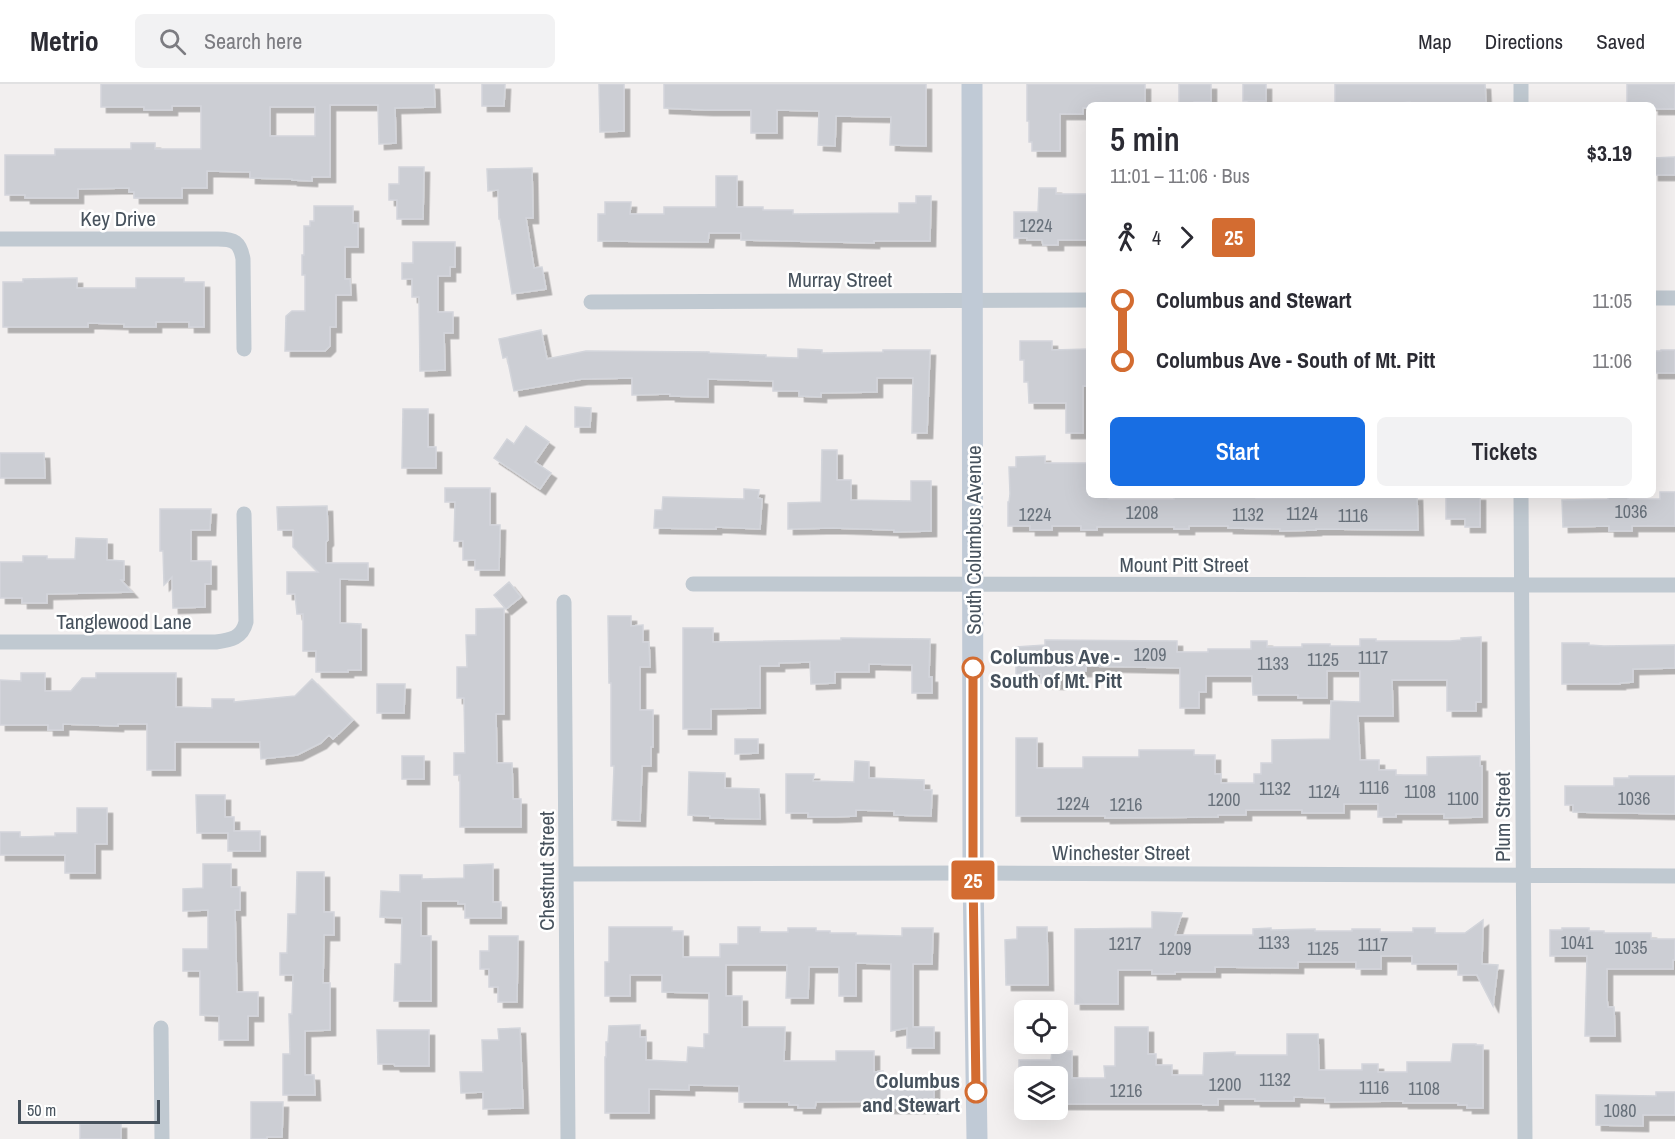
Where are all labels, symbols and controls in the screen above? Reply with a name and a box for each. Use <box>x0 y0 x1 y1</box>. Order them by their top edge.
search box <box>135 14 555 68</box>
text: Metrio <box>30 22 99 60</box>
icon: search <box>156 25 189 58</box>
text: Search here <box>204 26 302 56</box>
text: Map <box>1418 27 1452 56</box>
text: Directions <box>1485 27 1563 56</box>
text: Saved <box>1596 27 1645 56</box>
text: 5 min <box>1110 117 1180 161</box>
text: $3.19 <box>1587 138 1632 168</box>
text: 11:01 – 11:06 · Bus <box>1110 162 1250 189</box>
street label: Key Drive <box>80 204 156 233</box>
house number: 1224 <box>1020 213 1052 238</box>
icon: walk <box>1110 221 1143 254</box>
icon: forward <box>1170 221 1203 254</box>
text: 25 <box>1224 223 1243 252</box>
text: 4 <box>1152 224 1161 251</box>
street label: Murray Street <box>788 265 892 294</box>
text: Columbus and Stewart <box>1156 285 1351 315</box>
text: 11:05 <box>1592 287 1632 314</box>
text: Columbus Ave - South of Mt. Pitt <box>1156 345 1435 375</box>
text: 11:06 <box>1592 347 1632 374</box>
button: Start <box>1110 417 1365 486</box>
button: Tickets <box>1377 417 1632 486</box>
street label: South Columbus Avenue <box>959 445 988 635</box>
house number: 1036 <box>1615 499 1647 524</box>
house number: 1208 <box>1126 500 1158 525</box>
house number: 1124 <box>1286 501 1318 526</box>
house number: 1224 <box>1019 502 1051 527</box>
house number: 1132 <box>1232 502 1264 527</box>
house number: 1116 <box>1338 503 1368 528</box>
street label: Mount Pitt Street <box>1119 550 1249 579</box>
street label: Tanglewood Lane <box>56 607 192 636</box>
place label: Columbus Ave - South of Mt. Pitt <box>990 642 1122 695</box>
house number: 1209 <box>1134 642 1166 667</box>
house number: 1117 <box>1358 645 1388 670</box>
house number: 1125 <box>1307 647 1339 672</box>
house number: 1133 <box>1257 651 1289 676</box>
marker: Columbus Ave - South of Mt. Pitt <box>962 657 984 679</box>
street label: Plum Street <box>1488 772 1517 862</box>
house number: 1116 <box>1359 775 1389 800</box>
house number: 1132 <box>1259 776 1291 801</box>
house number: 1124 <box>1308 779 1340 804</box>
house number: 1108 <box>1404 779 1436 804</box>
house number: 1100 <box>1447 786 1479 811</box>
house number: 1036 <box>1618 786 1650 811</box>
house number: 1200 <box>1208 787 1240 812</box>
house number: 1224 <box>1057 791 1089 816</box>
house number: 1216 <box>1110 792 1142 817</box>
street label: Chestnut Street <box>532 811 561 931</box>
street label: Winchester Street <box>1052 838 1190 867</box>
line badge: 25 <box>946 860 1000 900</box>
text: 25 <box>963 866 983 895</box>
house number: 1133 <box>1258 930 1290 955</box>
house number: 1041 <box>1561 930 1594 955</box>
house number: 1217 <box>1109 931 1141 956</box>
house number: 1117 <box>1358 932 1388 957</box>
house number: 1035 <box>1615 935 1647 960</box>
house number: 1209 <box>1159 936 1191 961</box>
house number: 1125 <box>1307 936 1339 961</box>
map controls <box>1014 1000 1068 1120</box>
button: locate <box>1014 1000 1068 1054</box>
place label: Columbus and Stewart <box>862 1066 960 1119</box>
button: layers <box>1014 1066 1068 1120</box>
house number: 1132 <box>1259 1067 1291 1092</box>
house number: 1200 <box>1209 1072 1241 1097</box>
house number: 1116 <box>1359 1075 1389 1100</box>
house number: 1108 <box>1408 1076 1440 1101</box>
house number: 1216 <box>1110 1078 1142 1103</box>
marker: Columbus and Stewart <box>965 1081 987 1103</box>
scale bar <box>18 1097 160 1124</box>
house number: 1080 <box>1604 1098 1636 1123</box>
text: 50 m <box>27 1099 56 1121</box>

